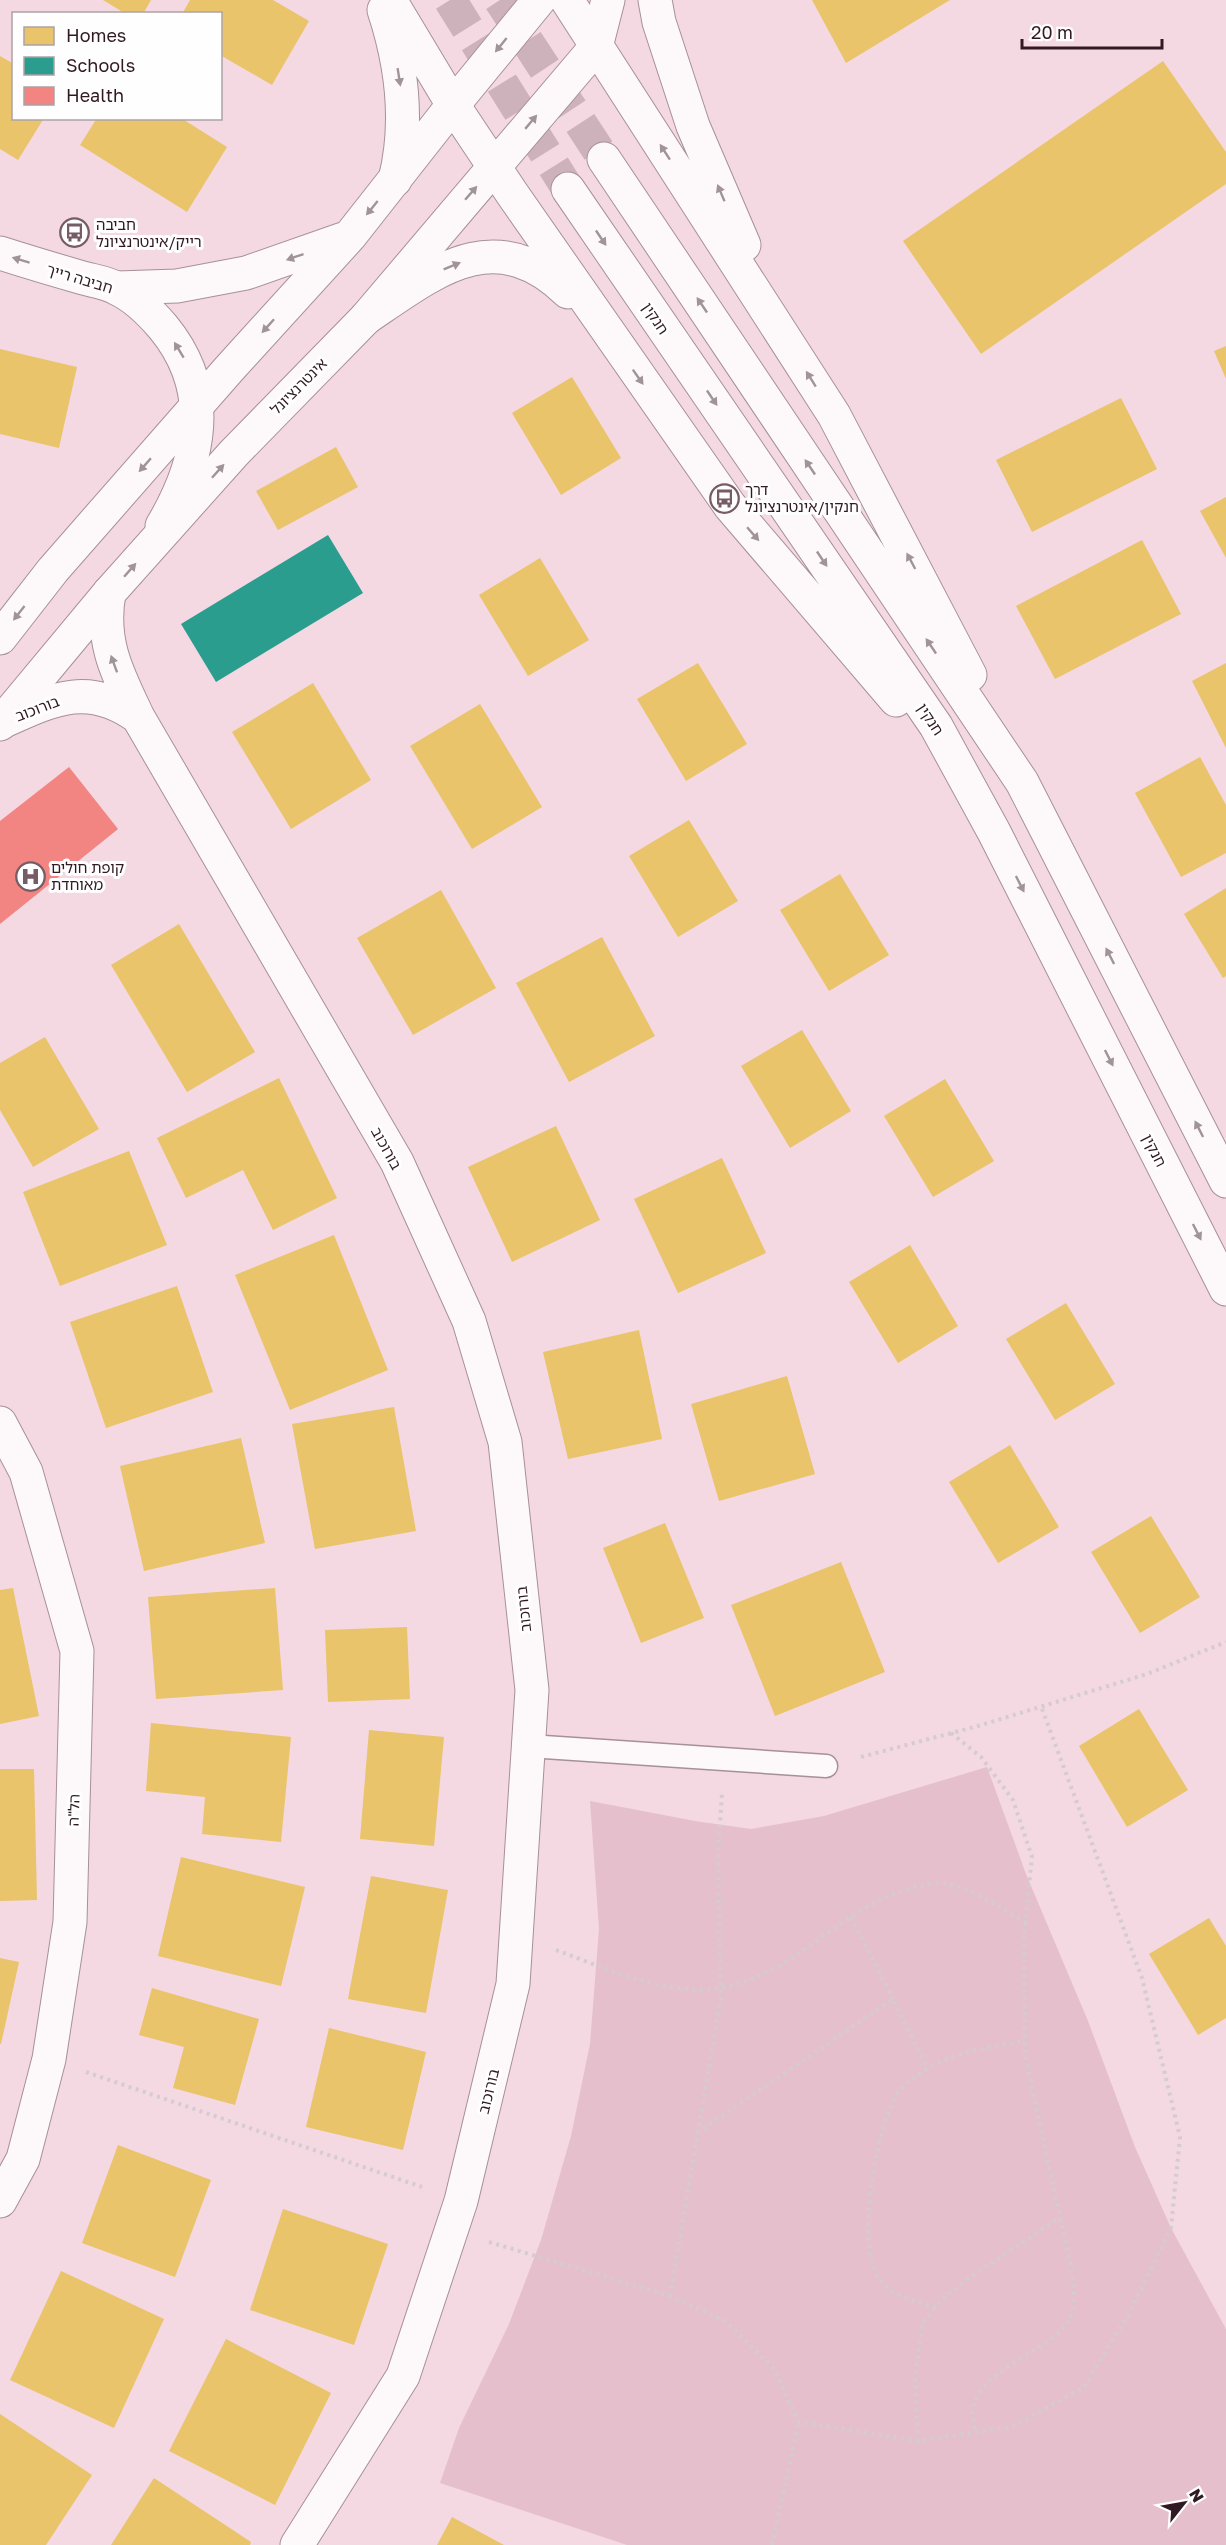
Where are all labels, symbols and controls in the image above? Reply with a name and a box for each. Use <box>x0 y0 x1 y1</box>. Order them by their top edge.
legend <box>12 12 222 120</box>
scale bar <box>1022 12 1162 50</box>
text: 20 m <box>1031 21 1073 43</box>
text: Homes <box>66 24 126 46</box>
one-way arrow <box>495 37 508 53</box>
text: Schools <box>66 54 135 76</box>
one-way arrow <box>395 67 404 86</box>
text: Health <box>66 84 124 106</box>
one-way arrow <box>525 114 538 130</box>
one-way arrow <box>659 144 670 160</box>
one-way arrow <box>716 184 725 202</box>
one-way arrow <box>464 186 477 201</box>
one-way arrow <box>366 200 379 216</box>
place label: חביבה רייק/אינטרנציונל <box>96 215 202 250</box>
bus stop icon: חביבה רייק/אינטרנציונל <box>59 217 91 249</box>
one-way arrow <box>595 229 607 245</box>
one-way arrow <box>286 253 304 262</box>
one-way arrow <box>12 255 30 264</box>
street label: חביבה רייך <box>45 259 115 297</box>
one-way arrow <box>443 261 461 271</box>
one-way arrow <box>697 297 708 313</box>
street label: חנקין <box>639 299 673 337</box>
one-way arrow <box>262 318 275 333</box>
one-way arrow <box>173 342 184 358</box>
street label: אינטרנציונל <box>266 354 330 418</box>
one-way arrow <box>632 368 644 384</box>
one-way arrow <box>805 371 816 387</box>
one-way arrow <box>706 390 718 406</box>
one-way arrow <box>138 457 152 472</box>
one-way arrow <box>805 459 816 475</box>
one-way arrow <box>211 464 224 479</box>
place label: דרך חנקין/אינטרנציונל <box>745 480 859 515</box>
bus stop icon: דרך חנקין/אינטרנציונל <box>708 482 740 514</box>
one-way arrow <box>747 526 760 542</box>
one-way arrow <box>816 551 827 567</box>
one-way arrow <box>906 552 916 569</box>
one-way arrow <box>123 562 137 577</box>
one-way arrow <box>14 606 26 621</box>
one-way arrow <box>925 639 937 655</box>
one-way arrow <box>109 655 119 673</box>
street label: בורוכוב <box>12 691 62 725</box>
street label: חנקין <box>914 700 948 738</box>
place label: קופת חולים מאוחדת <box>51 858 124 893</box>
hospital icon: קופת חולים מאוחדת <box>14 860 46 892</box>
one-way arrow <box>1015 875 1025 893</box>
one-way arrow <box>1106 947 1115 964</box>
one-way arrow <box>1104 1049 1113 1066</box>
one-way arrow <box>1195 1121 1204 1138</box>
street label: בורוכוב <box>368 1124 406 1173</box>
street label: חנקין <box>1139 1131 1171 1169</box>
one-way arrow <box>1192 1223 1202 1240</box>
street label: בורוכוב <box>512 1585 534 1633</box>
street label: הל"ה <box>63 1793 83 1827</box>
street label: בורוכוב <box>474 2066 502 2116</box>
north arrow <box>1154 2473 1214 2533</box>
text: N <box>1185 2485 1209 2506</box>

